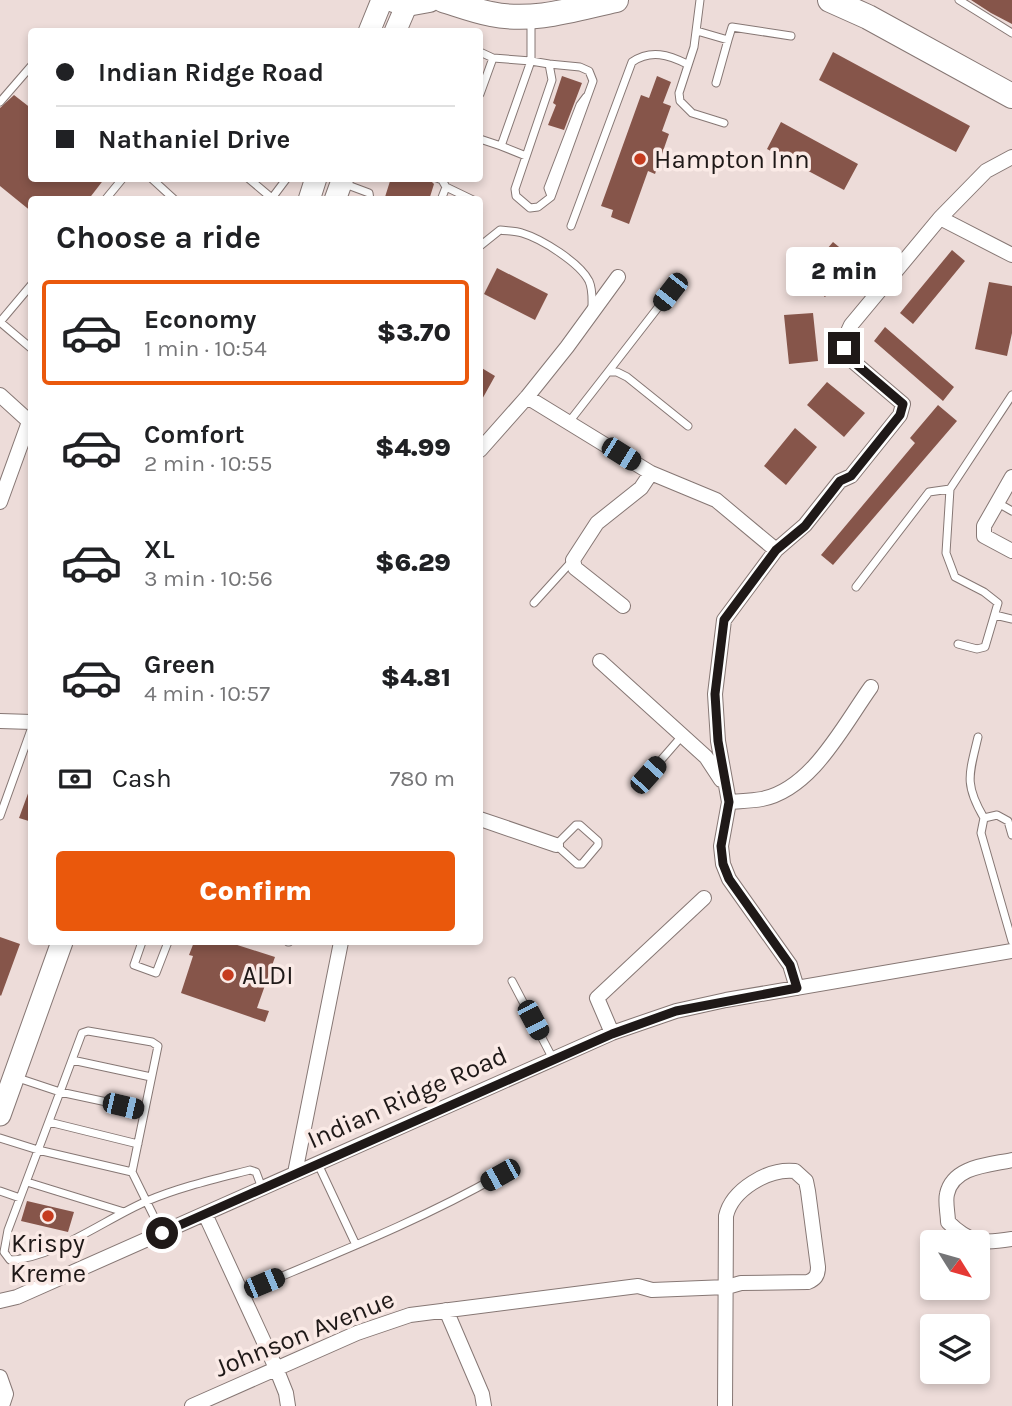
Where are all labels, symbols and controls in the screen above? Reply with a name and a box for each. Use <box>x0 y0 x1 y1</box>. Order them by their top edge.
text: Indian Ridge Road <box>98 57 324 88</box>
text: Nathaniel Drive <box>98 124 290 155</box>
place label: Hampton Inn <box>654 144 810 175</box>
marker: Hampton Inn <box>632 151 648 167</box>
text: Choose a ride <box>56 219 261 256</box>
callout: 2 min <box>786 246 902 296</box>
text: 2 min <box>811 258 877 285</box>
car <box>649 269 692 315</box>
icon: car <box>60 301 123 364</box>
text: Economy <box>144 304 256 335</box>
text: $3.70 <box>377 317 451 348</box>
route end <box>828 332 860 364</box>
text: 1 min · 10:54 <box>144 335 267 362</box>
icon: car <box>60 416 123 479</box>
text: Comfort <box>144 419 245 450</box>
text: $4.99 <box>375 432 451 463</box>
car <box>598 434 645 474</box>
text: 2 min · 10:55 <box>144 450 273 477</box>
icon: car <box>60 531 123 594</box>
text: XL <box>144 534 175 565</box>
text: $6.29 <box>375 547 451 578</box>
text: 3 min · 10:56 <box>144 565 273 592</box>
icon: car <box>60 646 123 709</box>
text: Green <box>144 649 216 680</box>
text: $4.81 <box>381 662 451 693</box>
text: 4 min · 10:57 <box>144 680 270 707</box>
car <box>627 752 670 798</box>
icon: cash <box>56 760 94 798</box>
text: Cash <box>112 763 172 794</box>
text: 780 m <box>389 765 455 792</box>
button: Confirm <box>56 851 455 931</box>
place label: ALDI <box>242 960 294 991</box>
marker: ALDI <box>220 967 236 983</box>
car <box>514 997 553 1043</box>
street label: Indian Ridge Road <box>302 1039 512 1155</box>
car <box>101 1091 146 1121</box>
car <box>477 1156 524 1194</box>
marker: Krispy Kreme <box>40 1208 56 1224</box>
route start <box>146 1217 178 1249</box>
place label: Krispy Kreme <box>10 1228 86 1289</box>
north arrow <box>920 1230 990 1300</box>
map controls <box>920 1230 990 1384</box>
car <box>241 1265 288 1301</box>
street label: Johnson Avenue <box>210 1283 399 1384</box>
button: layers <box>920 1314 990 1384</box>

